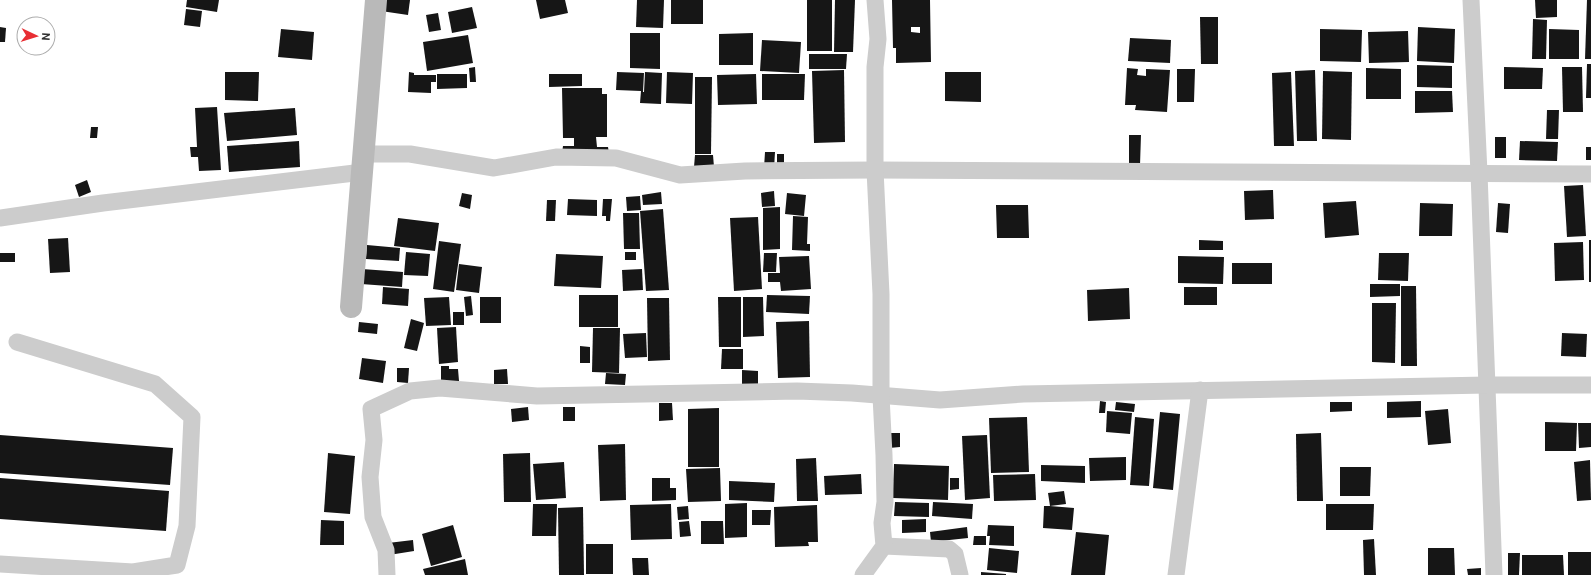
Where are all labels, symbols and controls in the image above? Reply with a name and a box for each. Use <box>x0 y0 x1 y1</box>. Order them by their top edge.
north arrow <box>16 16 56 56</box>
text: N <box>39 32 52 41</box>

